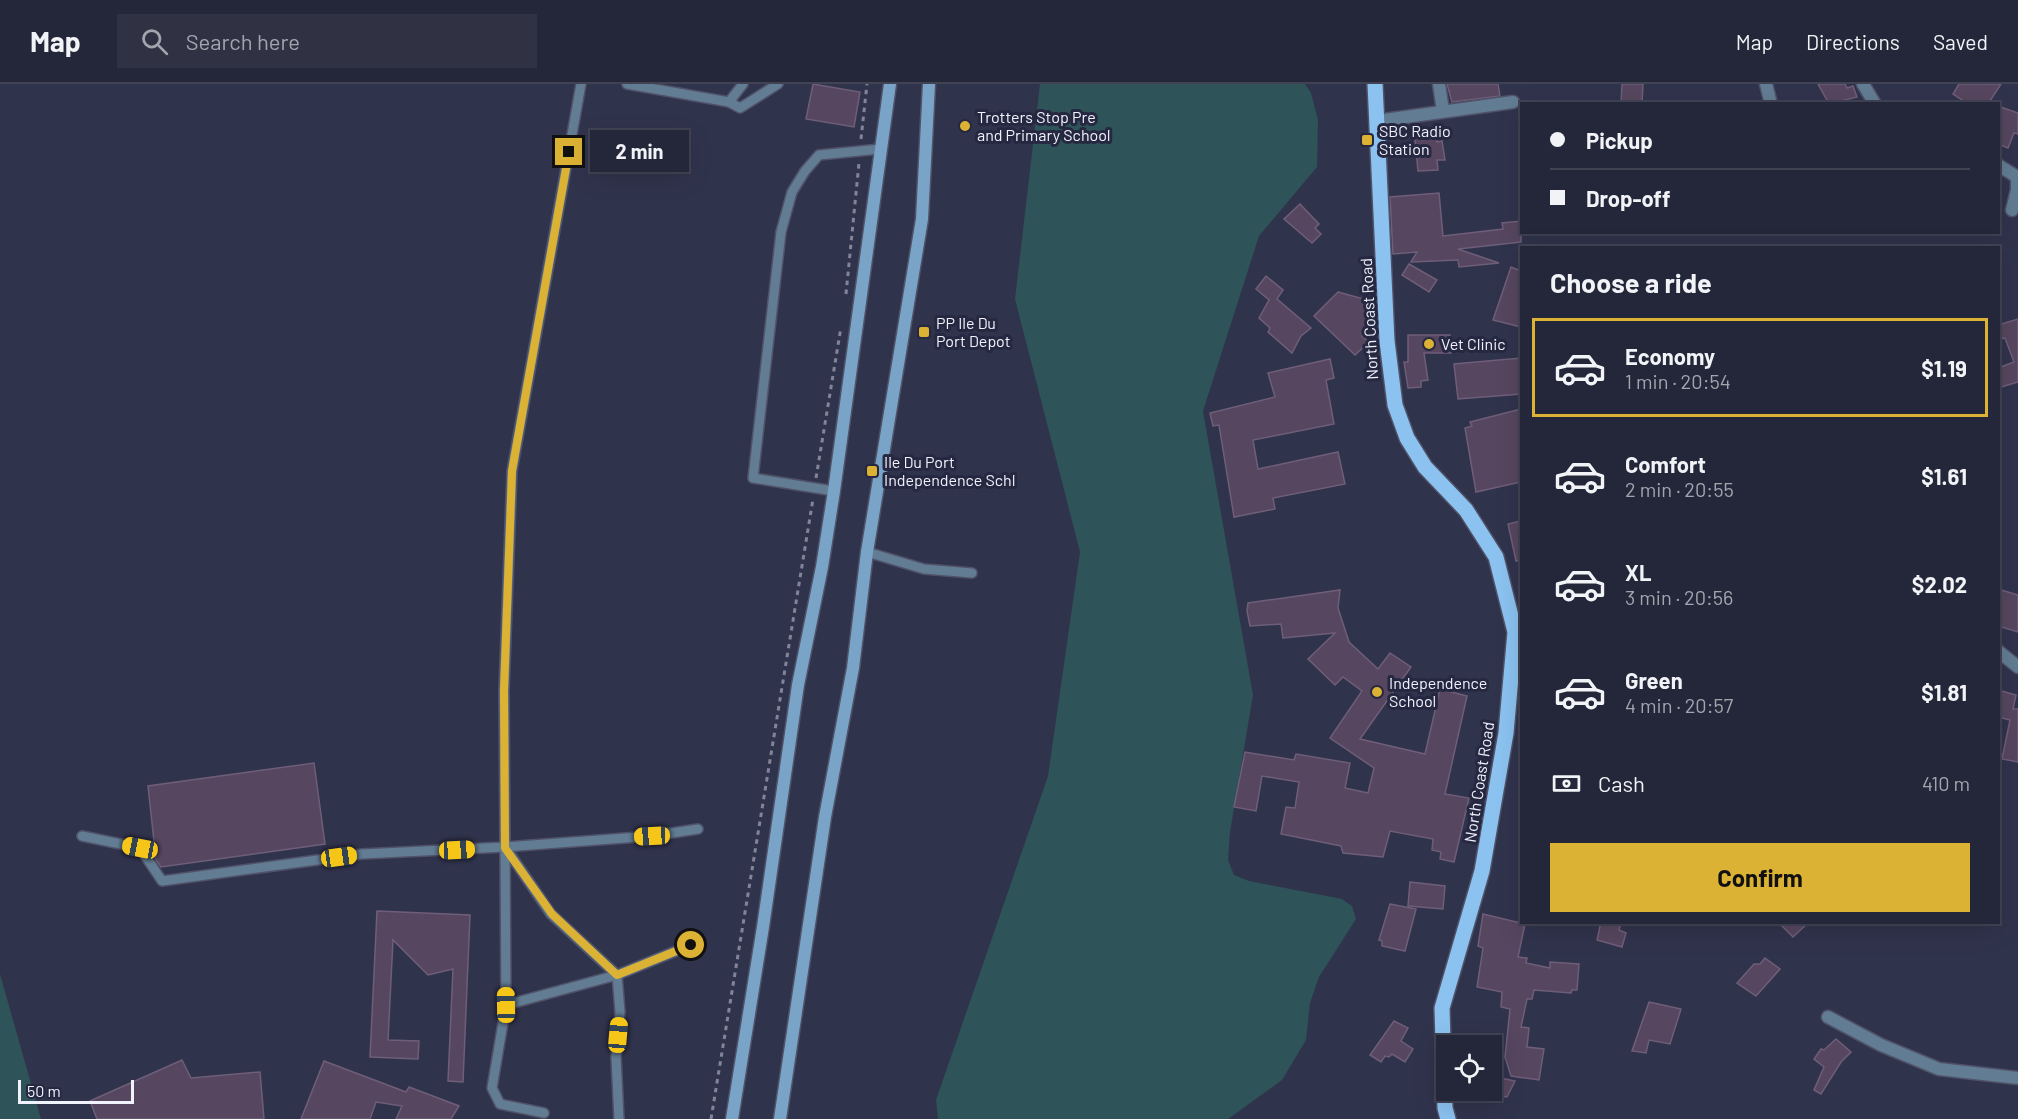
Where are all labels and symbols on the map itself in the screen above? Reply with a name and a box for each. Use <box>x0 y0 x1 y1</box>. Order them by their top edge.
place label: Trotters Stop Pre and Primary School <box>977 107 1111 144</box>
marker: Trotters Stop Pre and Primary School <box>958 119 972 133</box>
place label: SBC Radio Station <box>1379 121 1451 158</box>
callout: 2 min <box>590 131 689 173</box>
marker: SBC Radio Station <box>1360 133 1374 147</box>
route end <box>555 138 582 165</box>
street label: North Coast Road <box>1356 258 1381 380</box>
place label: PP Ile Du Port Depot <box>936 313 1011 350</box>
marker: PP Ile Du Port Depot <box>917 325 931 339</box>
place label: Vet Clinic <box>1441 334 1506 353</box>
marker: Vet Clinic <box>1422 337 1436 351</box>
place label: Ile Du Port Independence Schl <box>884 452 1015 489</box>
marker: Ile Du Port Independence Schl <box>865 464 879 478</box>
place label: Independence School <box>1389 673 1487 710</box>
marker: Independence School <box>1370 685 1384 699</box>
street label: North Coast Road <box>1460 720 1497 844</box>
car <box>634 826 670 846</box>
car <box>121 836 159 860</box>
car <box>439 840 475 860</box>
car <box>320 846 358 868</box>
route start <box>677 931 704 958</box>
car <box>497 987 515 1023</box>
car <box>607 1016 629 1054</box>
scale bar <box>18 1077 134 1104</box>

